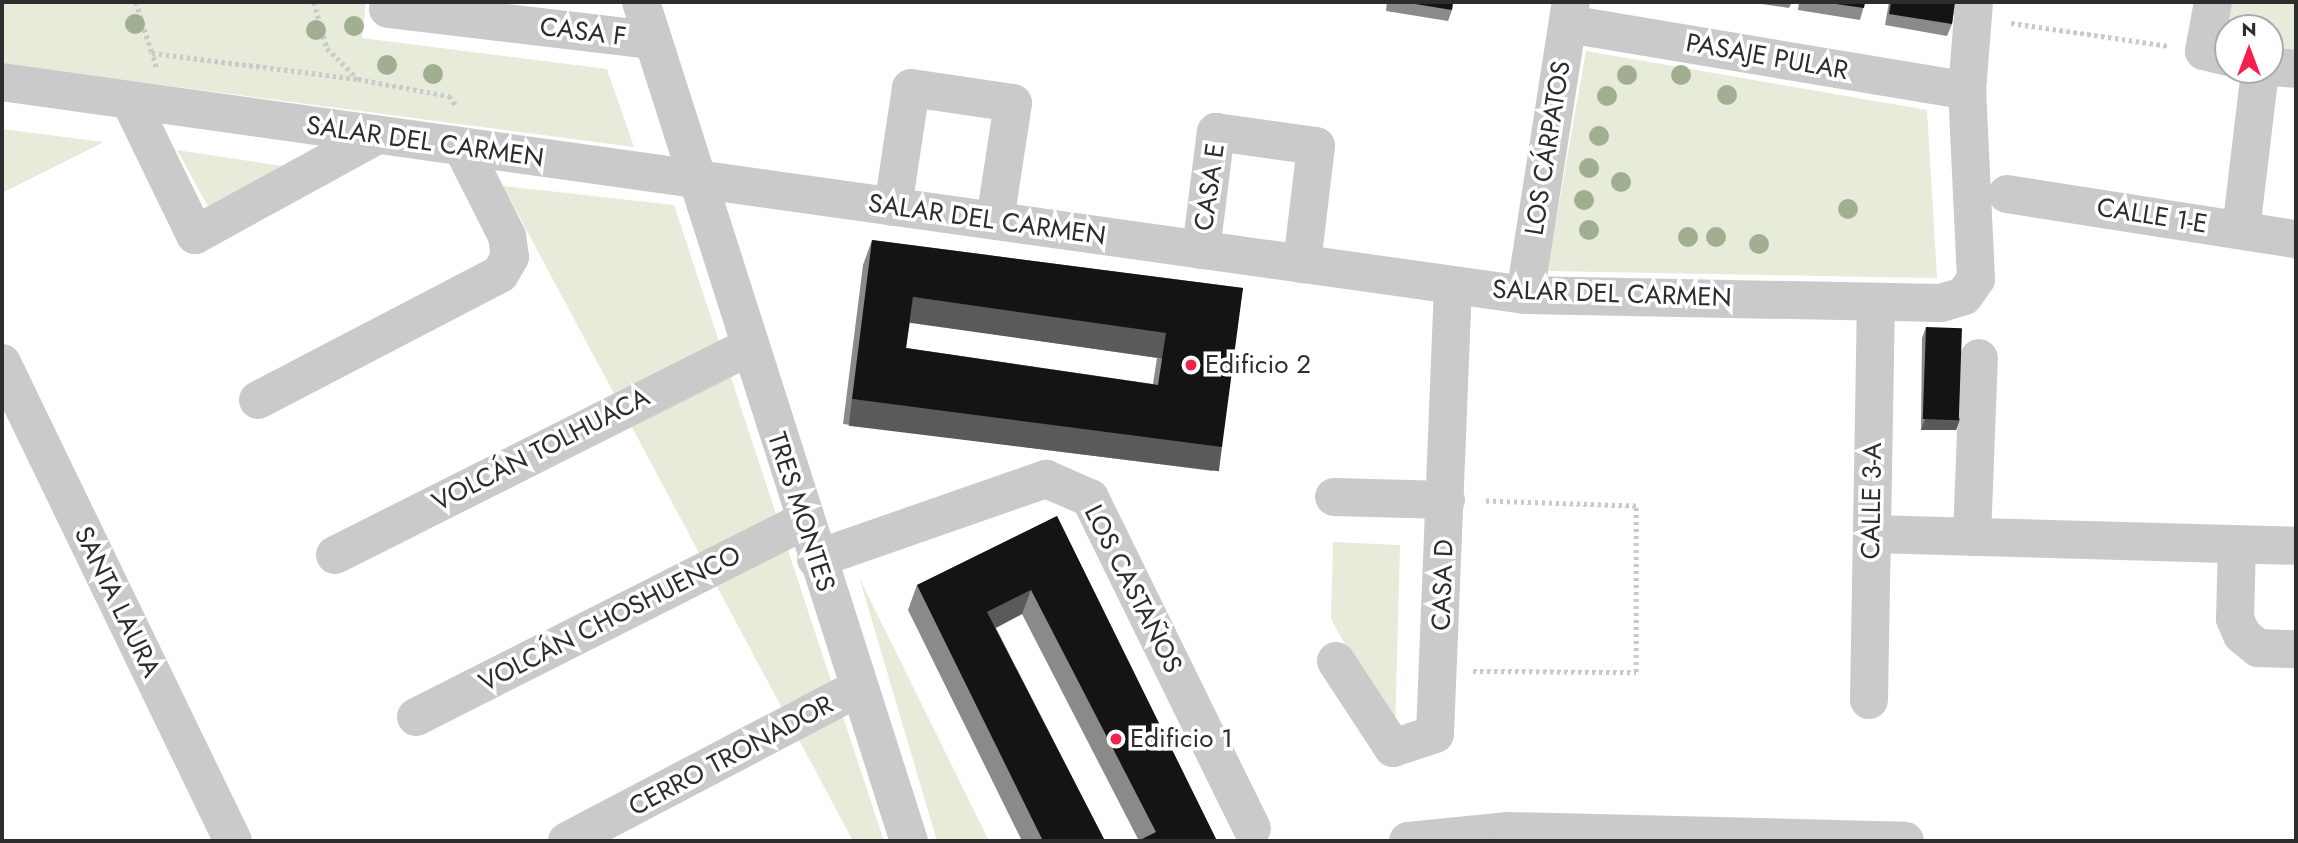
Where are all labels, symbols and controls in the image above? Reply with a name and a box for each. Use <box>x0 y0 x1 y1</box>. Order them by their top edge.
street label: CASA F <box>538 11 628 53</box>
north arrow <box>2214 14 2284 84</box>
text: N <box>2241 16 2257 43</box>
street label: PASAJE PULAR <box>1684 27 1850 87</box>
street label: LOS CÁRPATOS <box>1519 59 1577 237</box>
street label: SALAR DEL CARMEN <box>304 110 546 174</box>
street label: CASA E <box>1188 141 1232 233</box>
street label: SALAR DEL CARMEN <box>866 188 1108 252</box>
street label: CALLE 1-E <box>2094 192 2210 240</box>
street label: SALAR DEL CARMEN <box>1492 274 1732 314</box>
place label: Edificio 2 <box>1205 349 1311 381</box>
marker: Edificio 2 <box>1183 357 1199 373</box>
street label: VOLCÁN TOLHUACA <box>427 382 655 518</box>
street label: TRES MONTES <box>761 429 841 595</box>
street label: CALLE 3-A <box>1855 442 1889 560</box>
street label: LOS CASTAÑOS <box>1077 500 1189 678</box>
street label: SANTA LAURA <box>67 522 167 682</box>
street label: VOLCÁN CHOSHUENCO <box>474 539 746 699</box>
street label: CASA D <box>1426 539 1460 631</box>
street label: CERRO TRONADOR <box>624 689 838 823</box>
place label: Edificio 1 <box>1130 723 1233 755</box>
marker: Edificio 1 <box>1108 731 1124 747</box>

